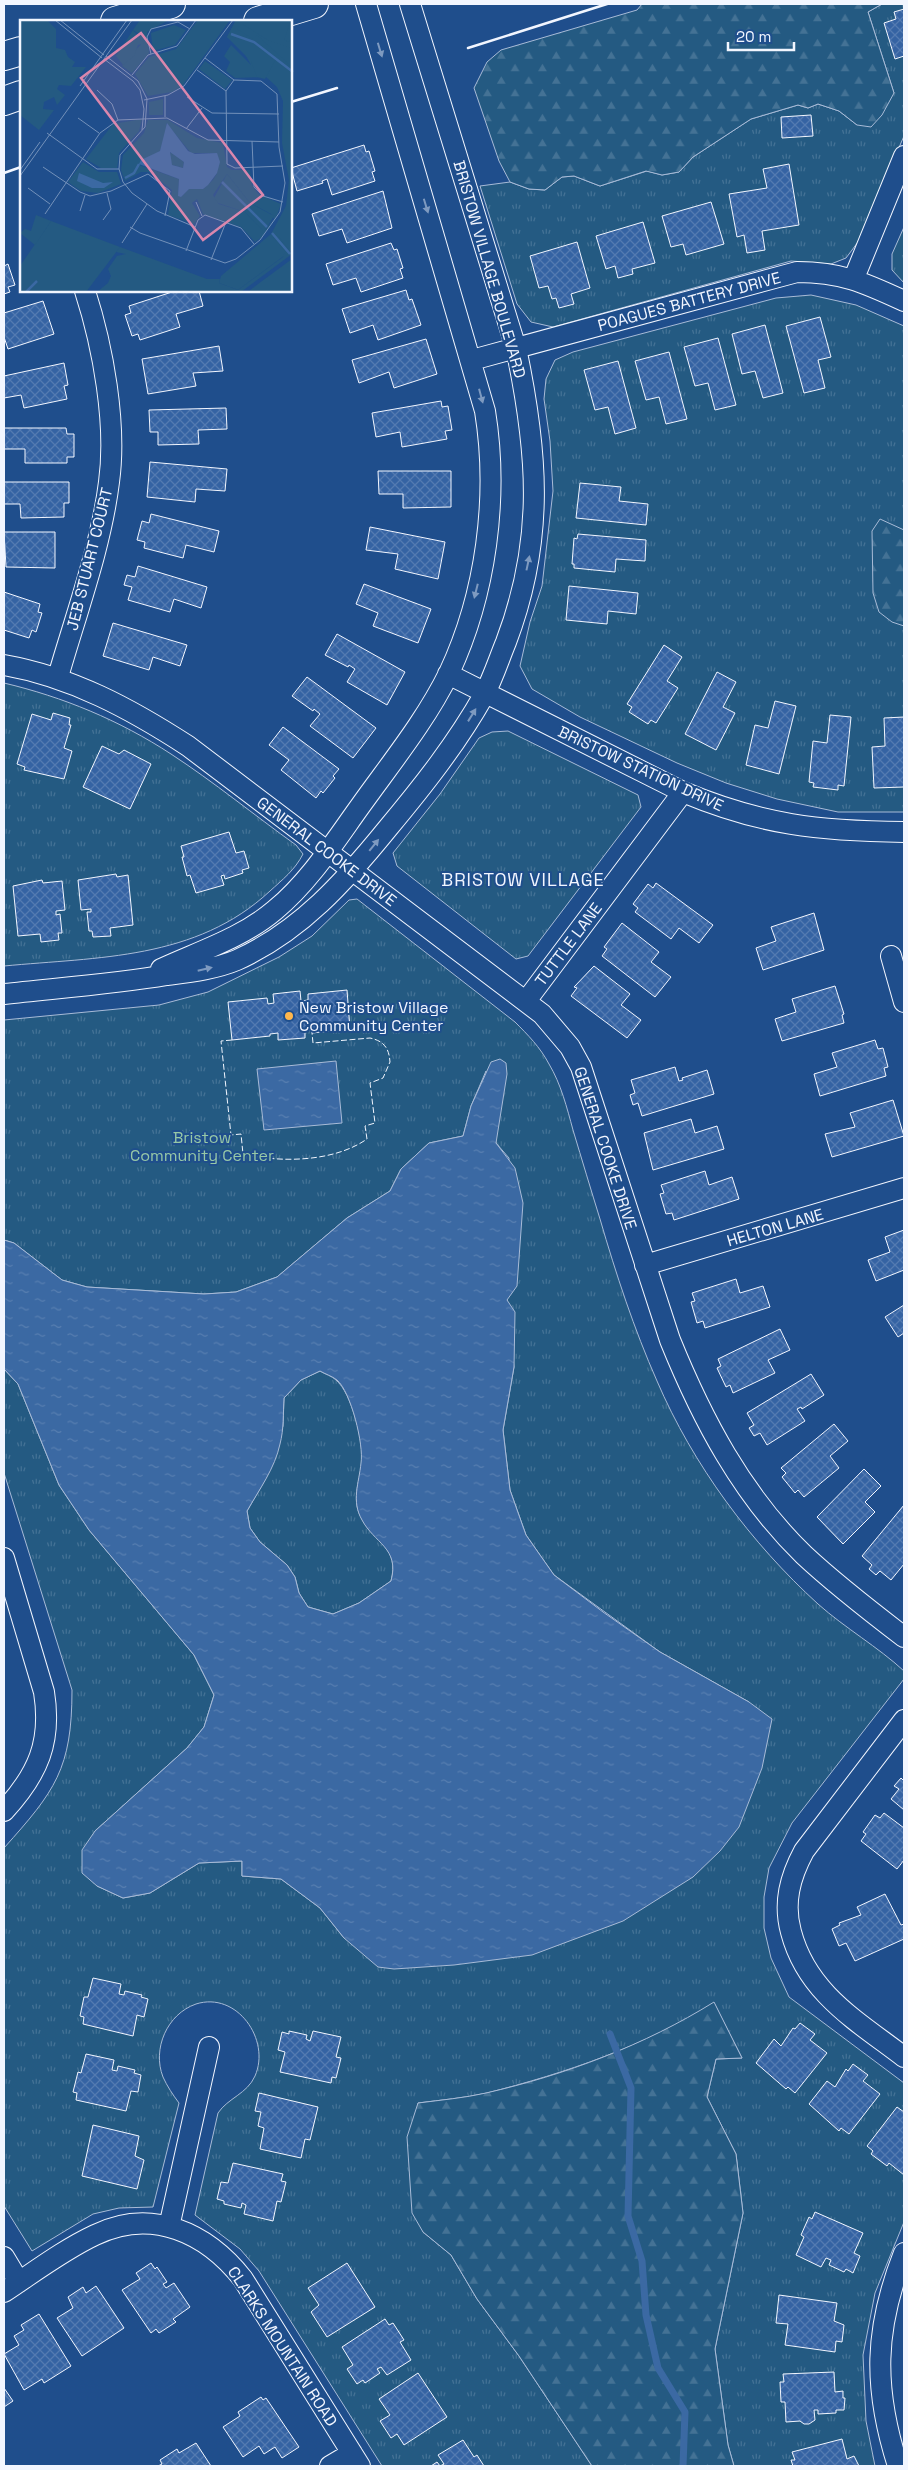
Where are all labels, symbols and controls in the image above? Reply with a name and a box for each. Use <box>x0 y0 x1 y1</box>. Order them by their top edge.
inset map <box>20 20 292 292</box>
scale bar <box>728 20 794 52</box>
text: 20 m <box>736 27 771 46</box>
one-way arrow <box>376 43 384 58</box>
street label: BRISTOW VILLAGE BOULEVARD <box>448 158 531 380</box>
one-way arrow <box>423 199 431 214</box>
street label: POAGUES BATTERY DRIVE <box>595 267 783 336</box>
one-way arrow <box>477 388 485 403</box>
street label: JEB STUART COURT <box>62 486 117 633</box>
one-way arrow <box>525 555 533 571</box>
one-way arrow <box>472 584 480 599</box>
one-way arrow <box>467 708 476 721</box>
street label: BRISTOW STATION DRIVE <box>555 721 727 816</box>
street label: GENERAL COOKE DRIVE <box>253 792 401 911</box>
one-way arrow <box>369 838 380 851</box>
district label: BRISTOW VILLAGE <box>441 868 605 891</box>
street label: TUTTLE LANE <box>530 898 607 990</box>
one-way arrow <box>197 965 212 973</box>
place label: New Bristow Village Community Center <box>299 997 449 1036</box>
marker: New Bristow Village Community Center <box>283 1010 295 1022</box>
street label: GENERAL COOKE DRIVE <box>569 1064 642 1232</box>
park label: Bristow Community Center <box>130 1127 274 1166</box>
street label: HELTON LANE <box>724 1204 826 1251</box>
street label: CLARKS MOUNTAIN ROAD <box>223 2262 342 2430</box>

